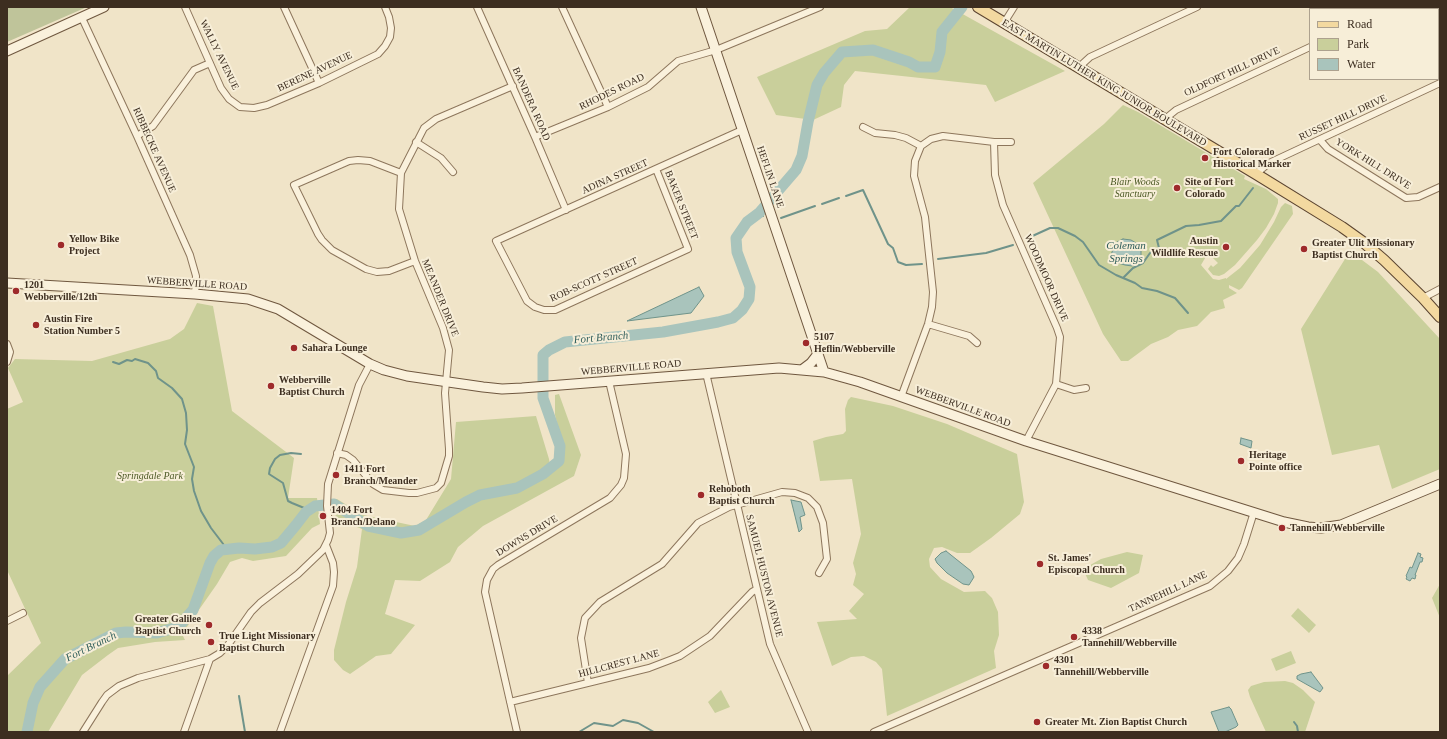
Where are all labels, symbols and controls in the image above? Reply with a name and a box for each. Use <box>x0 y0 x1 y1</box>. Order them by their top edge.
legend <box>1309 8 1439 80</box>
street label: EAST MARTIN LUTHER KING JUNIOR BOULEVARD <box>999 17 1209 149</box>
text: Road <box>1347 17 1372 31</box>
street label: WALLY AVENUE <box>197 18 241 92</box>
text: Park <box>1347 37 1369 51</box>
street label: OLDFORT HILL DRIVE <box>1182 45 1282 99</box>
street label: BERENE AVENUE <box>276 49 354 95</box>
text: Water <box>1347 57 1375 71</box>
street label: BANDERA ROAD <box>509 65 553 143</box>
street label: RHODES ROAD <box>578 71 646 113</box>
street label: RUSSET HILL DRIVE <box>1297 92 1389 144</box>
street label: RIBBECKE AVENUE <box>130 106 178 194</box>
street label: YORK HILL DRIVE <box>1333 136 1413 192</box>
street label: HEFLIN LANE <box>754 144 786 210</box>
place label: Fort Colorado Historical Marker <box>1213 146 1291 170</box>
marker: Fort Colorado Historical Marker <box>1200 153 1210 163</box>
street label: ADINA STREET <box>580 157 650 197</box>
street label: BAKER STREET <box>662 169 700 241</box>
park label: Blair Woods Sanctuary <box>1110 176 1160 200</box>
place label: Site of Fort Colorado <box>1185 176 1233 200</box>
marker: Site of Fort Colorado <box>1172 183 1182 193</box>
place label: Yellow Bike Project <box>69 233 119 256</box>
street label: WOODMOOR DRIVE <box>1021 233 1071 323</box>
place label: Austin Wildlife Rescue <box>1151 235 1218 258</box>
place label: Greater Ulit Missionary Baptist Church <box>1312 237 1415 260</box>
water label: Coleman Springs <box>1106 239 1146 265</box>
marker: Yellow Bike Project <box>56 240 66 250</box>
marker: Austin Wildlife Rescue <box>1221 242 1231 252</box>
marker: Greater Ulit Missionary Baptist Church <box>1299 244 1309 254</box>
street label: ROB-SCOTT STREET <box>548 255 640 305</box>
street label: MEANDER DRIVE <box>419 258 461 338</box>
street label: WEBBERVILLE ROAD <box>146 275 248 293</box>
place label: 1201 Webberville/12th <box>24 279 97 302</box>
marker: 1201 Webberville/12th <box>11 286 21 296</box>
place label: Austin Fire Station Number 5 <box>44 313 120 336</box>
marker: Austin Fire Station Number 5 <box>31 320 41 330</box>
water label: Fort Branch <box>573 329 629 347</box>
place label: 5107 Heflin/Webberville <box>814 331 895 354</box>
marker: 5107 Heflin/Webberville <box>801 338 811 348</box>
place label: Sahara Lounge <box>302 342 367 354</box>
marker: Sahara Lounge <box>289 343 299 353</box>
street label: WEBBERVILLE ROAD <box>580 358 682 378</box>
place label: Webberville Baptist Church <box>279 374 345 398</box>
marker: Webberville Baptist Church <box>266 381 276 391</box>
street label: WEBBERVILLE ROAD <box>914 384 1012 430</box>
place label: Heritage Pointe office <box>1249 449 1302 472</box>
marker: Heritage Pointe office <box>1236 456 1246 466</box>
place label: 1411 Fort Branch/Meander <box>344 463 417 486</box>
park label: Springdale Park <box>117 470 183 482</box>
marker: 1411 Fort Branch/Meander <box>331 470 341 480</box>
place label: Rehoboth Baptist Church <box>709 483 775 506</box>
marker: Rehoboth Baptist Church <box>696 490 706 500</box>
place label: 1404 Fort Branch/Delano <box>331 504 395 528</box>
marker: 1404 Fort Branch/Delano <box>318 511 328 521</box>
street label: DOWNS DRIVE <box>494 513 560 559</box>
street label: SAMUEL HUSTON AVENUE <box>743 513 785 639</box>
place label: Tannehill/Webberville <box>1290 522 1385 534</box>
marker: Tannehill/Webberville <box>1277 523 1287 533</box>
place label: St. James' Episcopal Church <box>1048 552 1125 576</box>
marker: St. James' Episcopal Church <box>1035 559 1045 569</box>
street label: TANNEHILL LANE <box>1127 569 1209 615</box>
place label: Greater Galilee Baptist Church <box>135 613 201 636</box>
marker: Greater Galilee Baptist Church <box>204 620 214 630</box>
place label: 4338 Tannehill/Webberville <box>1082 625 1177 648</box>
water label: Fort Branch <box>64 629 118 665</box>
place label: True Light Missionary Baptist Church <box>219 630 315 654</box>
marker: 4338 Tannehill/Webberville <box>1069 632 1079 642</box>
marker: True Light Missionary Baptist Church <box>206 637 216 647</box>
street label: HILLCREST LANE <box>577 647 661 681</box>
place label: 4301 Tannehill/Webberville <box>1054 654 1149 678</box>
marker: 4301 Tannehill/Webberville <box>1041 661 1051 671</box>
place label: Greater Mt. Zion Baptist Church <box>1045 716 1187 728</box>
marker: Greater Mt. Zion Baptist Church <box>1032 717 1042 727</box>

